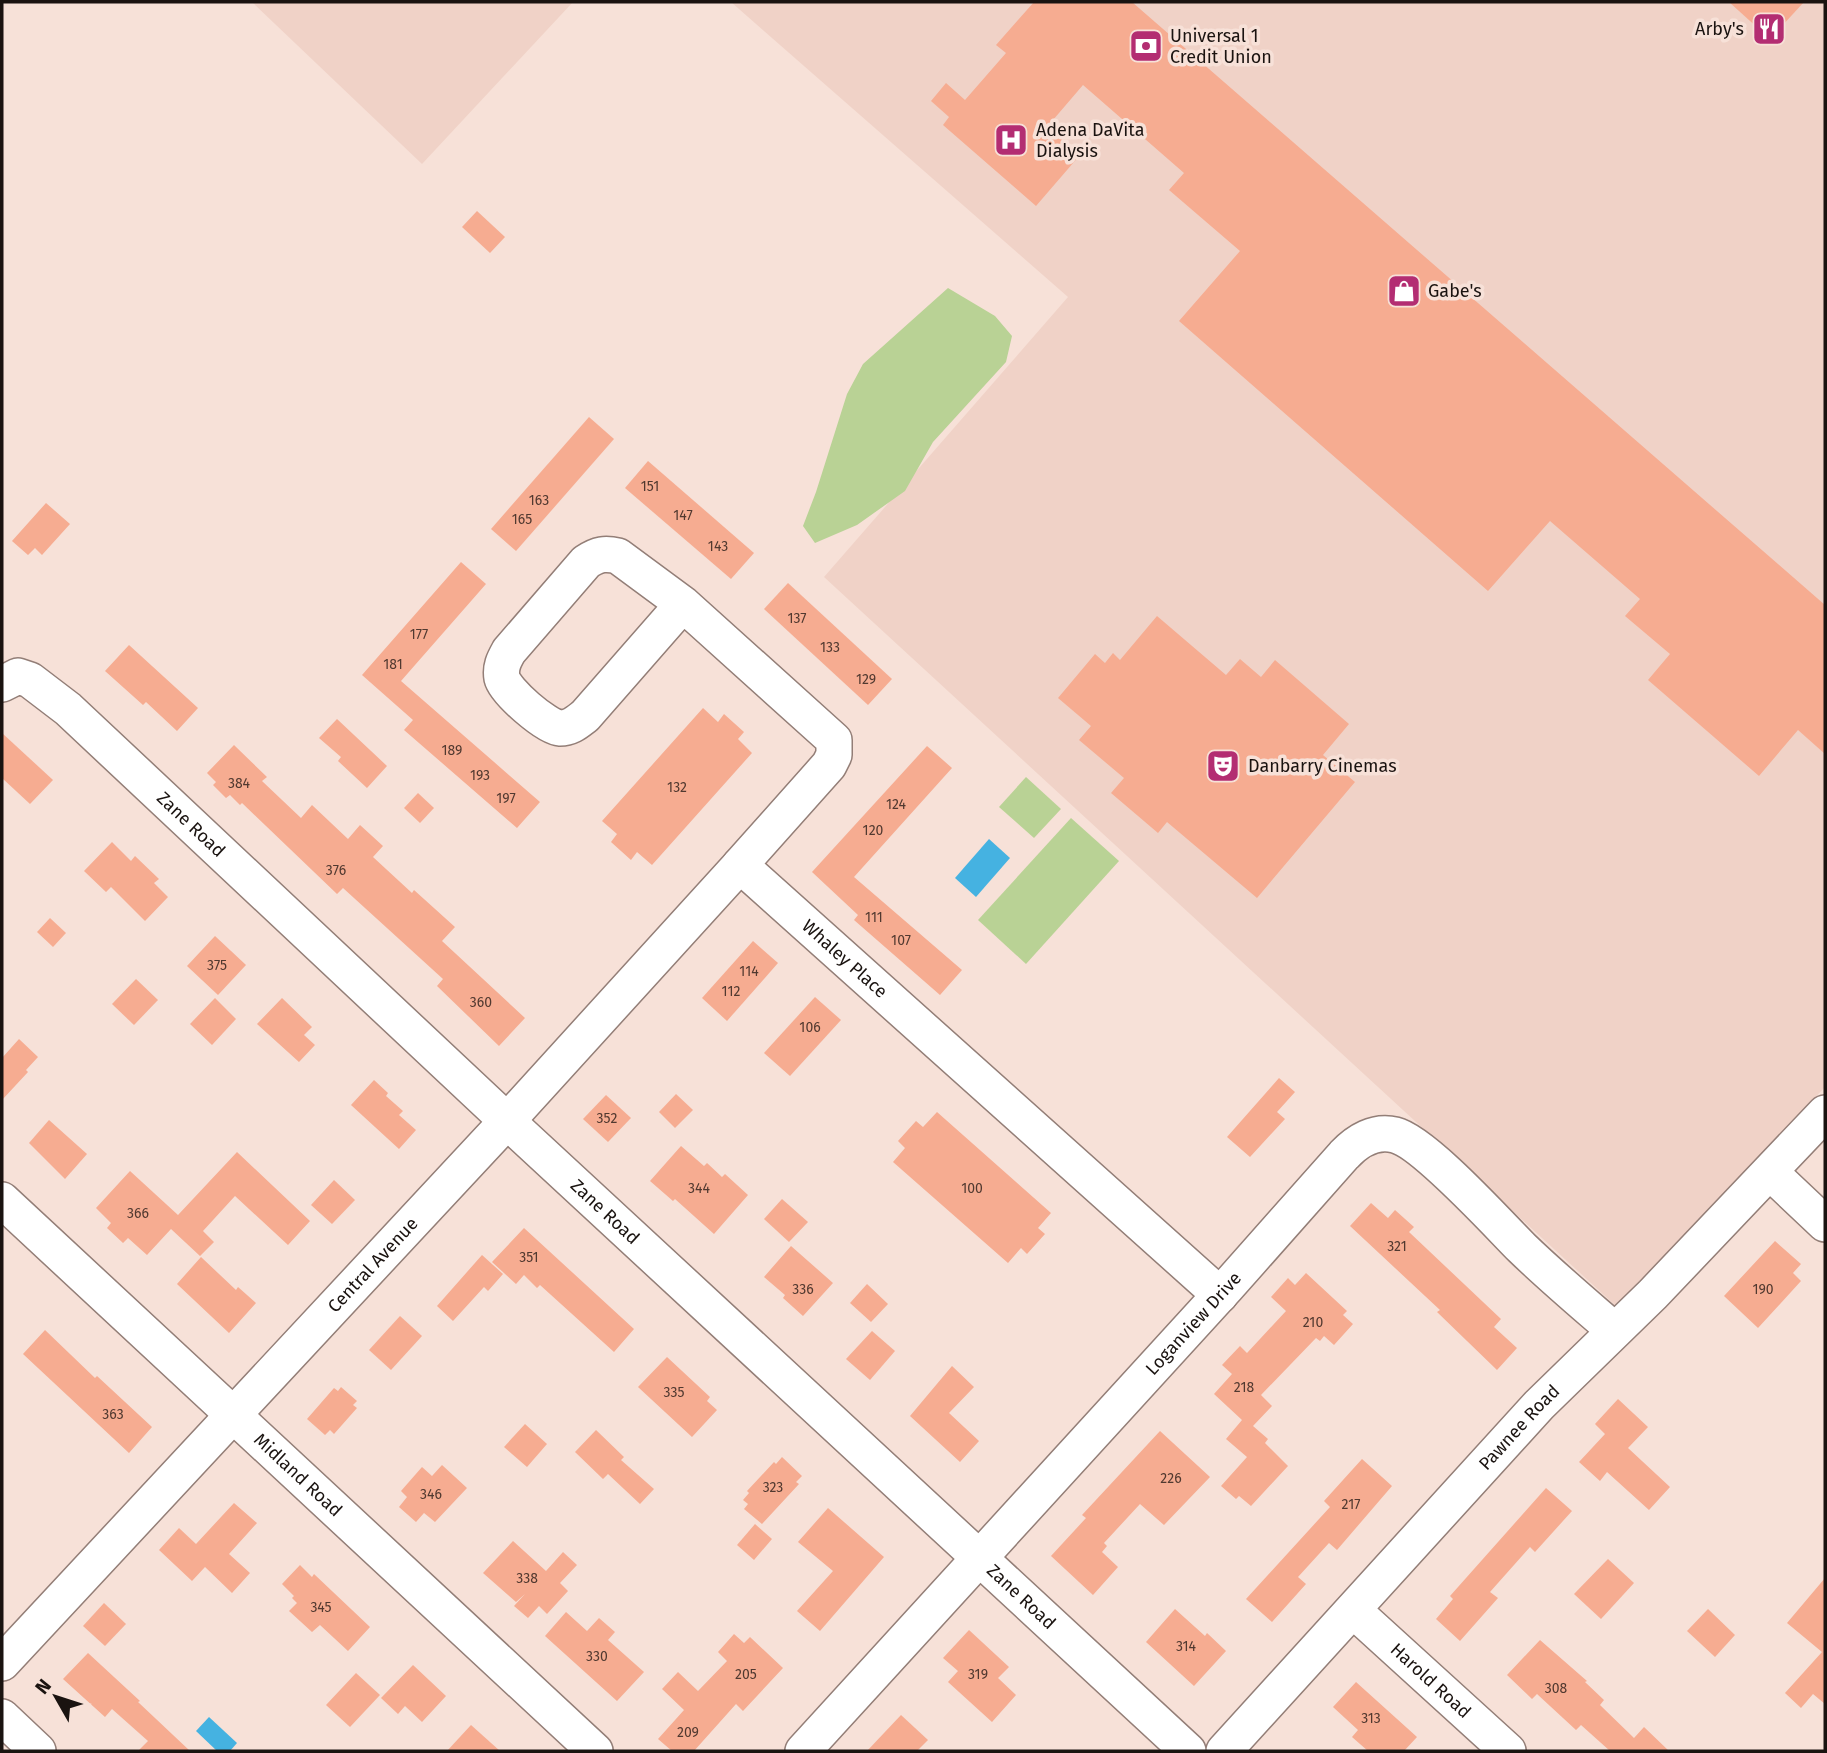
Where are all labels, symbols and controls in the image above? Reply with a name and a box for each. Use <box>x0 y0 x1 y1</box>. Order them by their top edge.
restaurant icon: Arby's <box>1750 10 1788 48</box>
place label: Arby's <box>1695 18 1744 40</box>
place label: Universal 1 Credit Union <box>1170 25 1272 68</box>
bank icon: Universal 1 Credit Union <box>1127 27 1165 65</box>
place label: Adena DaVita Dialysis <box>1036 119 1144 162</box>
hospital icon: Adena DaVita Dialysis <box>992 121 1030 159</box>
shop icon: Gabe's <box>1385 272 1423 310</box>
place label: Gabe's <box>1428 280 1482 302</box>
house number: 151 <box>641 478 659 495</box>
house number: 163 <box>529 492 549 509</box>
house number: 147 <box>673 507 693 524</box>
house number: 165 <box>512 511 532 528</box>
house number: 143 <box>708 538 728 555</box>
house number: 137 <box>787 610 807 627</box>
house number: 177 <box>410 626 428 643</box>
house number: 133 <box>820 639 840 656</box>
house number: 181 <box>383 656 403 673</box>
house number: 129 <box>856 671 876 688</box>
house number: 189 <box>442 742 462 759</box>
theatre icon: Danbarry Cinemas <box>1204 747 1242 785</box>
place label: Danbarry Cinemas <box>1248 755 1397 777</box>
house number: 193 <box>470 767 490 784</box>
house number: 384 <box>228 775 251 792</box>
house number: 132 <box>667 779 687 796</box>
street label: Zane Road <box>152 787 230 862</box>
house number: 197 <box>496 790 516 807</box>
house number: 124 <box>886 796 907 813</box>
house number: 120 <box>863 822 884 839</box>
house number: 376 <box>326 862 346 879</box>
house number: 111 <box>865 909 883 926</box>
street label: Whaley Place <box>797 915 892 1003</box>
house number: 107 <box>891 932 911 949</box>
house number: 375 <box>207 957 227 974</box>
house number: 114 <box>739 963 759 980</box>
house number: 112 <box>722 983 740 1000</box>
house number: 360 <box>470 994 492 1011</box>
house number: 106 <box>799 1019 821 1036</box>
house number: 352 <box>597 1110 617 1127</box>
street label: Zane Road <box>566 1175 644 1249</box>
house number: 344 <box>688 1180 710 1197</box>
house number: 100 <box>961 1180 983 1197</box>
house number: 366 <box>127 1205 149 1222</box>
street label: Central Avenue <box>323 1213 423 1317</box>
house number: 321 <box>1387 1238 1407 1255</box>
house number: 351 <box>519 1249 539 1266</box>
street label: Loganview Drive <box>1141 1267 1246 1380</box>
house number: 336 <box>792 1281 814 1298</box>
house number: 190 <box>1752 1281 1774 1298</box>
house number: 210 <box>1303 1314 1323 1331</box>
house number: 218 <box>1234 1379 1254 1396</box>
street label: Pawnee Road <box>1474 1380 1564 1475</box>
house number: 335 <box>664 1384 685 1401</box>
house number: 363 <box>102 1406 124 1423</box>
street label: Midland Road <box>249 1429 347 1521</box>
house number: 226 <box>1160 1470 1182 1487</box>
house number: 323 <box>763 1479 783 1496</box>
house number: 346 <box>420 1486 442 1503</box>
house number: 217 <box>1342 1496 1360 1513</box>
street label: Zane Road <box>982 1560 1060 1634</box>
house number: 338 <box>516 1570 538 1587</box>
house number: 345 <box>310 1599 332 1616</box>
house number: 314 <box>1176 1638 1197 1655</box>
street label: Harold Road <box>1386 1638 1476 1723</box>
house number: 330 <box>586 1648 608 1665</box>
north arrow <box>21 1662 91 1732</box>
house number: 205 <box>735 1666 757 1683</box>
house number: 319 <box>968 1666 988 1683</box>
text: N <box>30 1674 56 1699</box>
house number: 308 <box>1545 1680 1568 1697</box>
house number: 313 <box>1361 1710 1381 1727</box>
house number: 209 <box>677 1724 699 1741</box>

